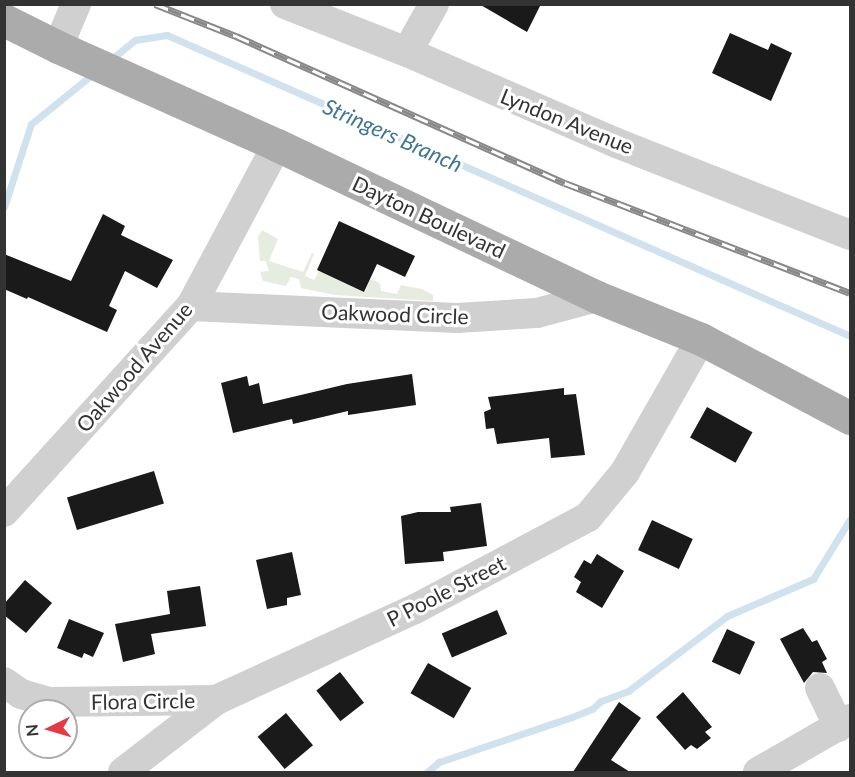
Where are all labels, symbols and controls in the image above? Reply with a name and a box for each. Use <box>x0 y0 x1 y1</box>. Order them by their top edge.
street label: Lyndon Avenue <box>497 83 637 159</box>
water label: Stringers Branch <box>319 93 467 177</box>
street label: Dayton Boulevard <box>348 170 510 264</box>
street label: Oakwood Avenue <box>71 297 197 437</box>
street label: Oakwood Circle <box>321 299 469 329</box>
street label: P Poole Street <box>382 550 510 632</box>
street label: Flora Circle <box>91 687 195 715</box>
north arrow <box>18 699 78 759</box>
text: N <box>22 723 42 737</box>

